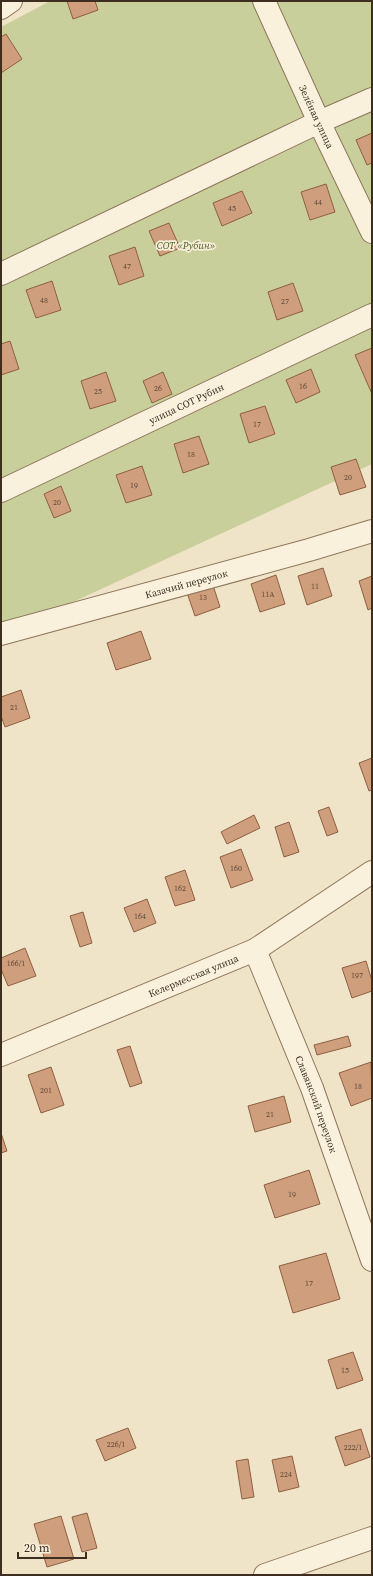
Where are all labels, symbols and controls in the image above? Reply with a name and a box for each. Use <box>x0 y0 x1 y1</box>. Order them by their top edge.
street label: Зелёная улица <box>296 83 338 151</box>
house number: 44 <box>314 197 322 208</box>
house number: 45 <box>228 203 236 214</box>
park label: СОТ «Рубин» <box>157 239 215 252</box>
house number: 47 <box>123 261 131 272</box>
house number: 48 <box>40 295 48 306</box>
house number: 27 <box>281 296 289 307</box>
street label: улица СОТ Рубин <box>147 380 226 426</box>
house number: 16 <box>299 381 307 392</box>
house number: 26 <box>154 383 162 394</box>
house number: 25 <box>94 386 102 397</box>
house number: 17 <box>253 419 261 430</box>
house number: 18 <box>187 449 195 460</box>
house number: 20 <box>344 472 352 483</box>
house number: 19 <box>130 480 138 491</box>
house number: 20 <box>53 497 61 508</box>
street label: Казачий переулок <box>144 566 229 601</box>
house number: 11 <box>311 581 319 592</box>
house number: 11А <box>261 589 275 600</box>
house number: 13 <box>199 592 207 603</box>
house number: 21 <box>10 702 18 713</box>
house number: 160 <box>230 863 242 874</box>
house number: 162 <box>174 883 186 894</box>
house number: 164 <box>134 911 146 922</box>
street label: Келермесская улица <box>146 951 241 1000</box>
house number: 166/1 <box>7 958 25 969</box>
house number: 197 <box>351 970 363 981</box>
street label: Славянский переулок <box>293 1053 341 1155</box>
house number: 18 <box>354 1081 362 1092</box>
house number: 201 <box>40 1085 52 1096</box>
house number: 21 <box>266 1109 274 1120</box>
house number: 19 <box>288 1189 296 1200</box>
house number: 17 <box>305 1278 313 1289</box>
house number: 15 <box>341 1365 349 1376</box>
house number: 226/1 <box>107 1439 125 1450</box>
house number: 222/1 <box>344 1442 362 1453</box>
house number: 224 <box>280 1469 292 1480</box>
scale bar <box>18 1534 86 1560</box>
text: 20 m <box>24 1540 50 1556</box>

